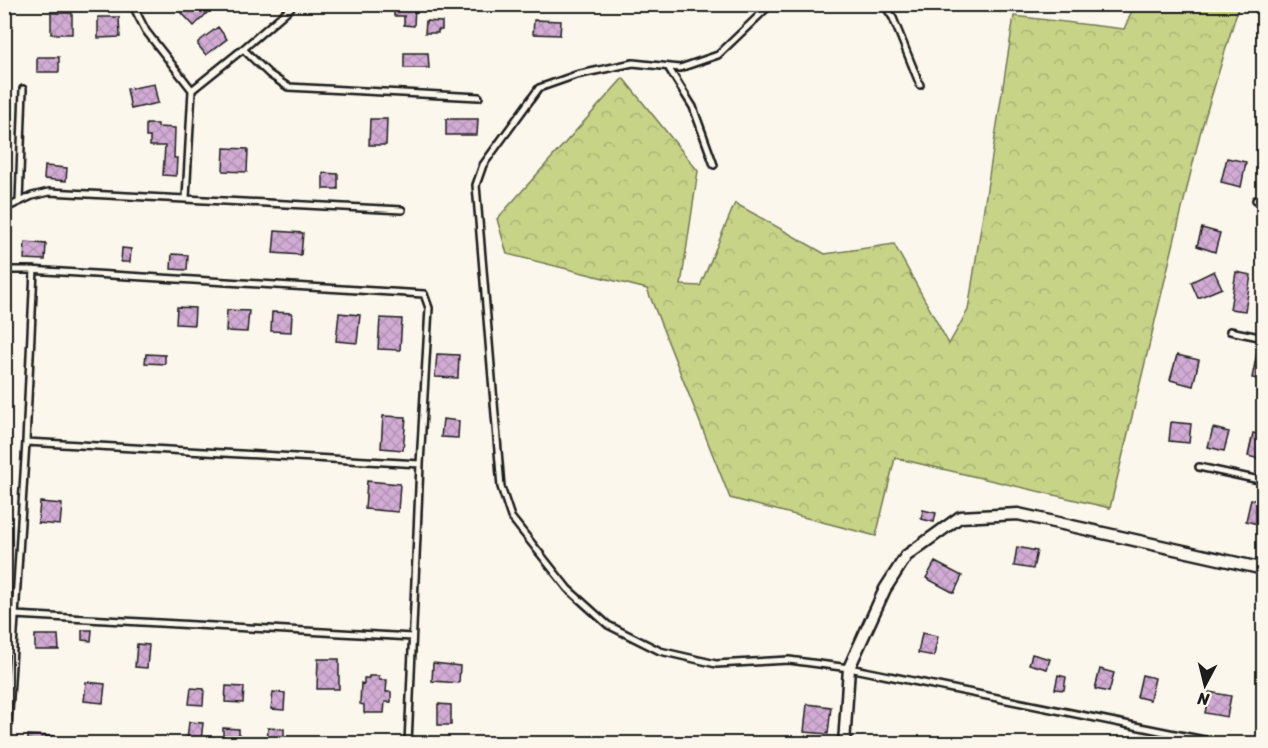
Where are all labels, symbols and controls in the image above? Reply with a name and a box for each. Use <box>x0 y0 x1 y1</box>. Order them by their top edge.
north arrow <box>1175 655 1235 715</box>
text: N <box>1195 684 1211 715</box>

